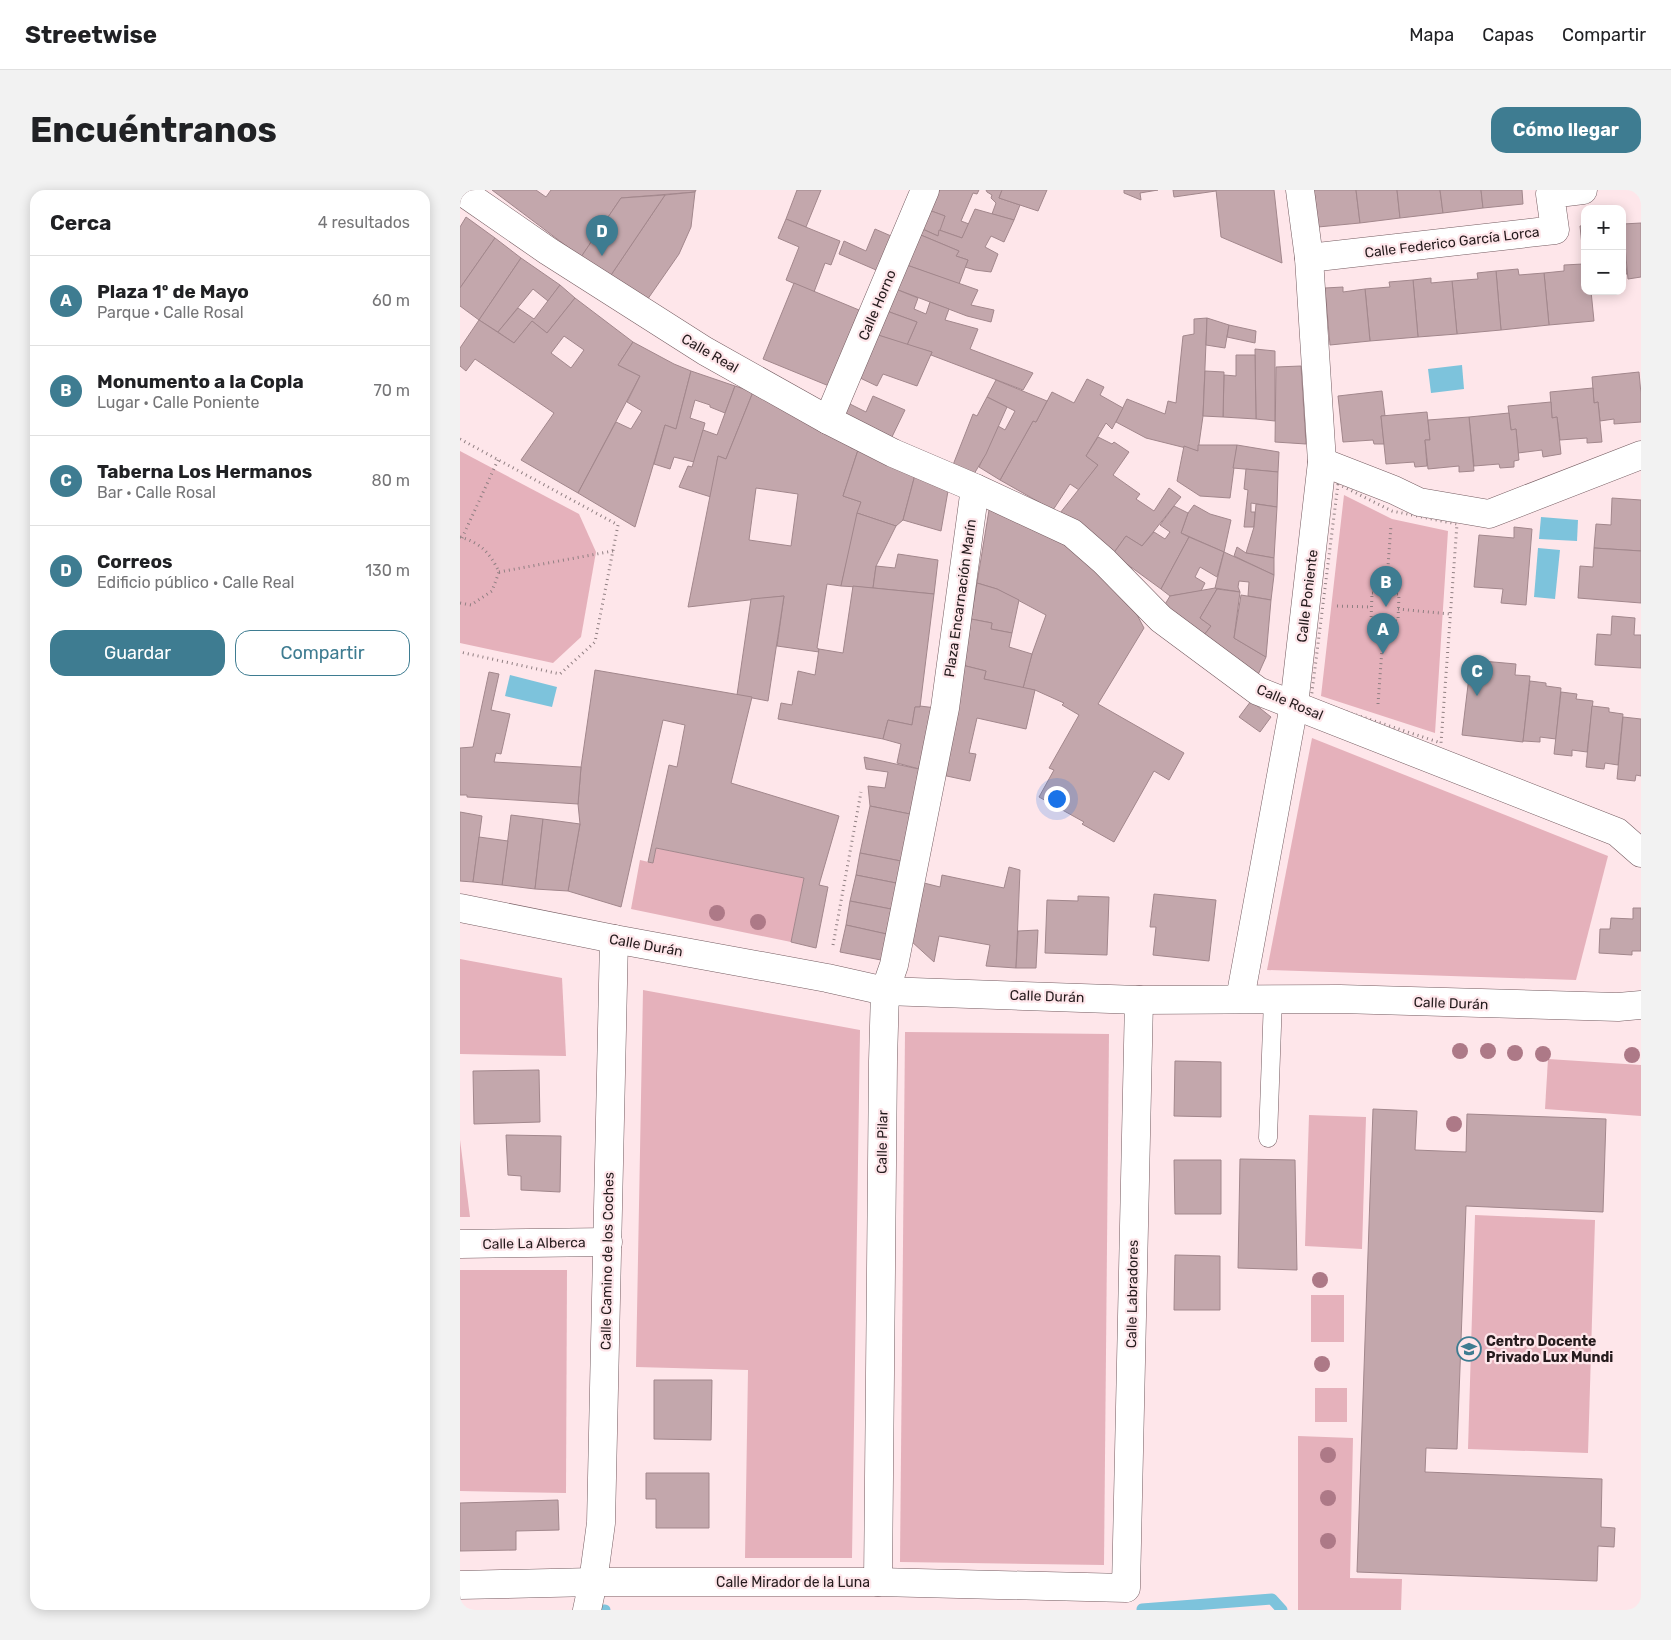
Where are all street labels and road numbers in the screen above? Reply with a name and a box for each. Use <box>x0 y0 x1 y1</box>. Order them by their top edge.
street label: Calle Federico García Lorca <box>1364 223 1541 262</box>
street label: Calle Horno <box>855 267 900 343</box>
street label: Calle Real <box>678 330 741 377</box>
street label: Plaza Encarnación Marín <box>941 518 980 678</box>
street label: Calle Poniente <box>1293 548 1322 643</box>
street label: Calle Rosal <box>1254 681 1326 724</box>
street label: Calle Durán <box>608 931 684 960</box>
street label: Calle Durán <box>1009 987 1085 1006</box>
street label: Calle Durán <box>1413 994 1489 1013</box>
street label: Calle Pilar <box>873 1109 892 1174</box>
street label: Calle Camino de los Coches <box>597 1172 618 1350</box>
street label: Calle La Alberca <box>482 1234 586 1253</box>
street label: Calle Labradores <box>1123 1240 1142 1348</box>
street label: Calle Mirador de la Luna <box>716 1574 870 1591</box>

